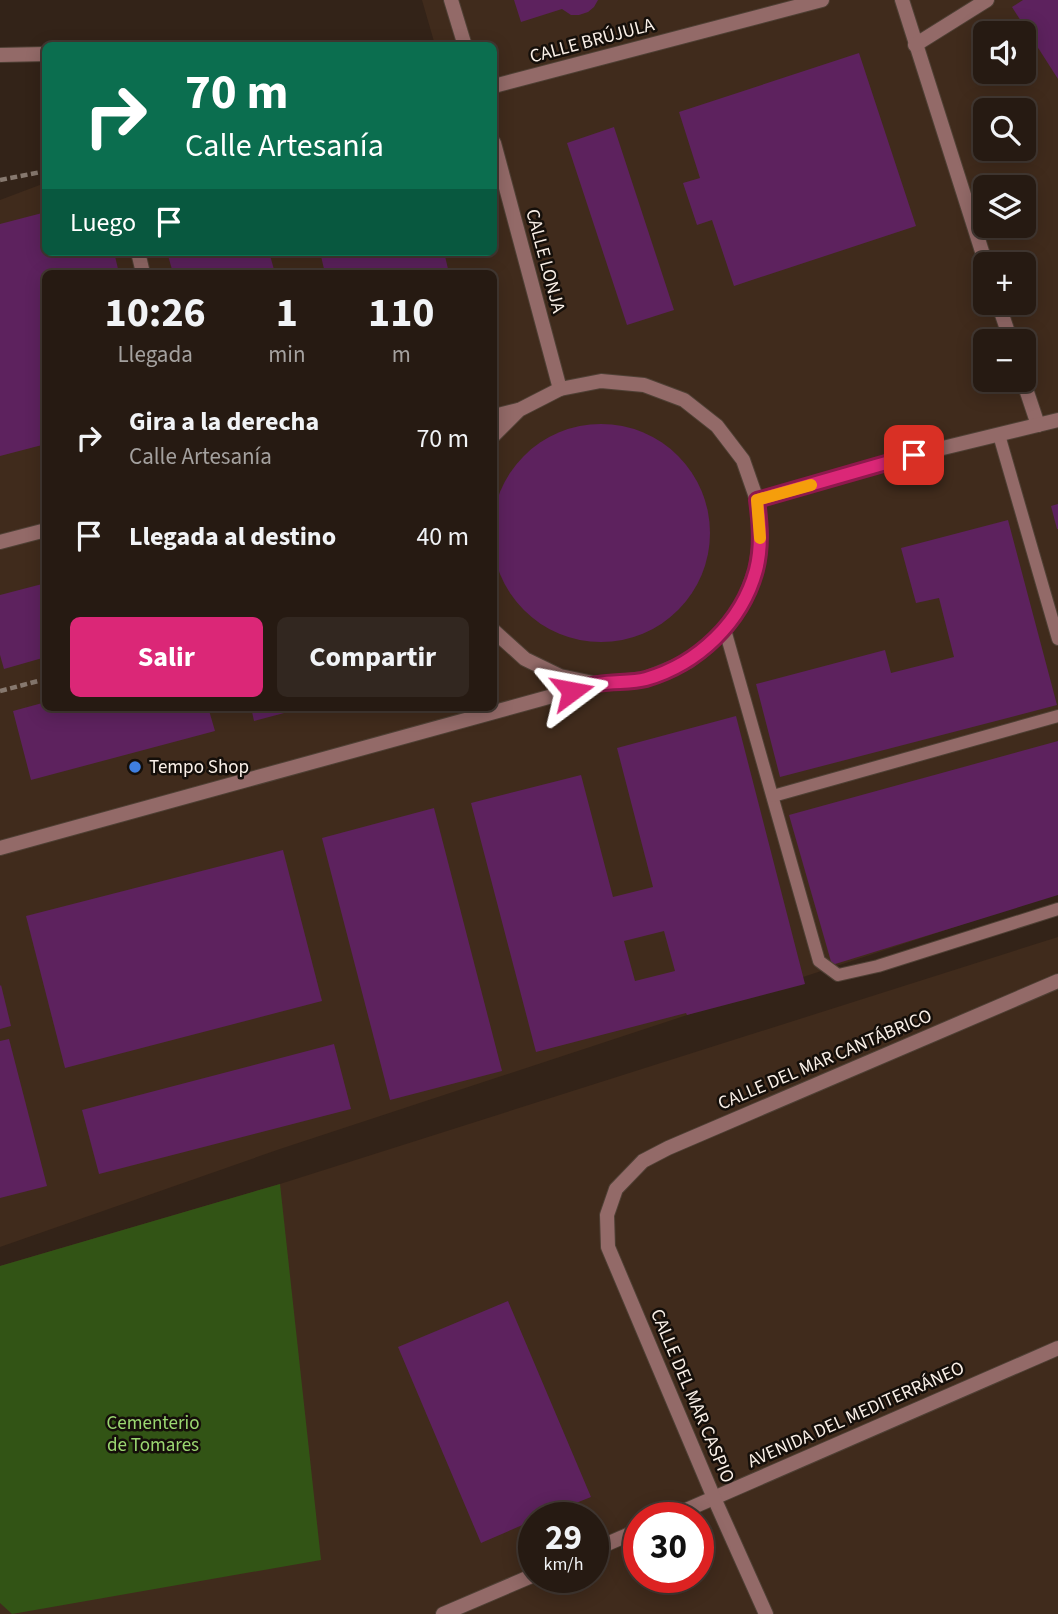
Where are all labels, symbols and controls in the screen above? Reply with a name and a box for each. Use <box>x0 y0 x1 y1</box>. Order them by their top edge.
street label: CALLE BRÚJULA <box>527 11 658 71</box>
map controls <box>973 21 1036 392</box>
button: sound <box>973 21 1036 84</box>
text: 70 m <box>185 58 289 128</box>
icon: right <box>70 70 161 161</box>
button: search <box>973 98 1036 161</box>
text: Calle Artesanía <box>185 123 384 169</box>
button: layers <box>973 175 1036 238</box>
icon: arrive <box>150 203 188 241</box>
text: Luego <box>70 204 136 241</box>
street label: CALLE LONJA <box>518 206 572 317</box>
button: + <box>973 252 1036 315</box>
text: 10:26 <box>104 283 206 343</box>
text: 1 <box>276 283 298 343</box>
text: 110 <box>368 283 435 343</box>
button: − <box>973 329 1036 392</box>
text: Llegada <box>117 338 193 371</box>
text: min <box>268 338 306 371</box>
text: m <box>392 338 411 371</box>
text: Gira a la derecha <box>129 403 319 440</box>
icon: right <box>70 419 108 457</box>
text: 70 m <box>416 420 469 457</box>
pin <box>884 425 944 485</box>
icon: arrive <box>895 436 933 474</box>
text: Calle Artesanía <box>129 440 272 473</box>
icon: arrive <box>70 517 108 555</box>
text: Llegada al destino <box>129 518 336 555</box>
text: 40 m <box>416 518 469 555</box>
button: Salir <box>70 617 263 697</box>
button: Compartir <box>277 617 469 697</box>
position arrow <box>535 654 609 728</box>
place label: Tempo Shop <box>149 754 249 781</box>
marker: Tempo Shop <box>127 759 143 775</box>
street label: CALLE DEL MAR CANTÁBRICO <box>714 1003 936 1117</box>
street label: CALLE DEL MAR CASPIO <box>643 1305 741 1487</box>
street label: AVENIDA DEL MEDITERRÁNEO <box>743 1355 969 1475</box>
park label: Cementerio de Tomares <box>107 1410 200 1459</box>
speed limit sign: 30 <box>623 1502 714 1593</box>
text: 29 <box>545 1513 582 1563</box>
text: km/h <box>544 1552 583 1577</box>

